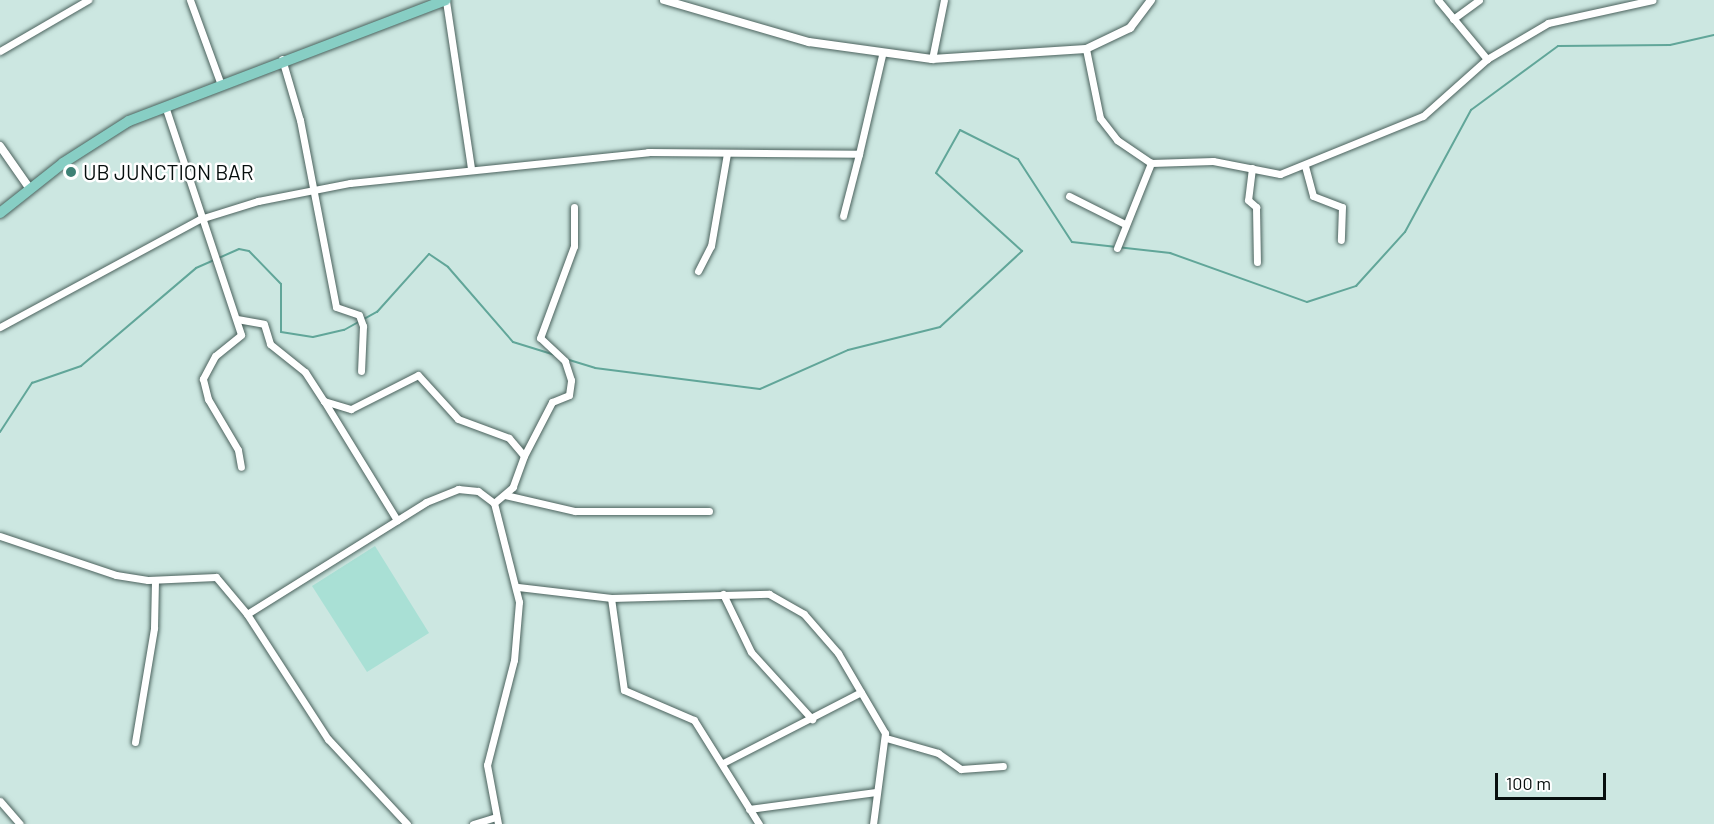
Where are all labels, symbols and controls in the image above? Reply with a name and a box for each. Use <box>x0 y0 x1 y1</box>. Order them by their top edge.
place label: UB JUNCTION BAR <box>83 159 254 185</box>
marker: UB JUNCTION BAR <box>64 165 78 179</box>
scale bar <box>1498 761 1609 799</box>
text: 100 m <box>1506 772 1551 794</box>

